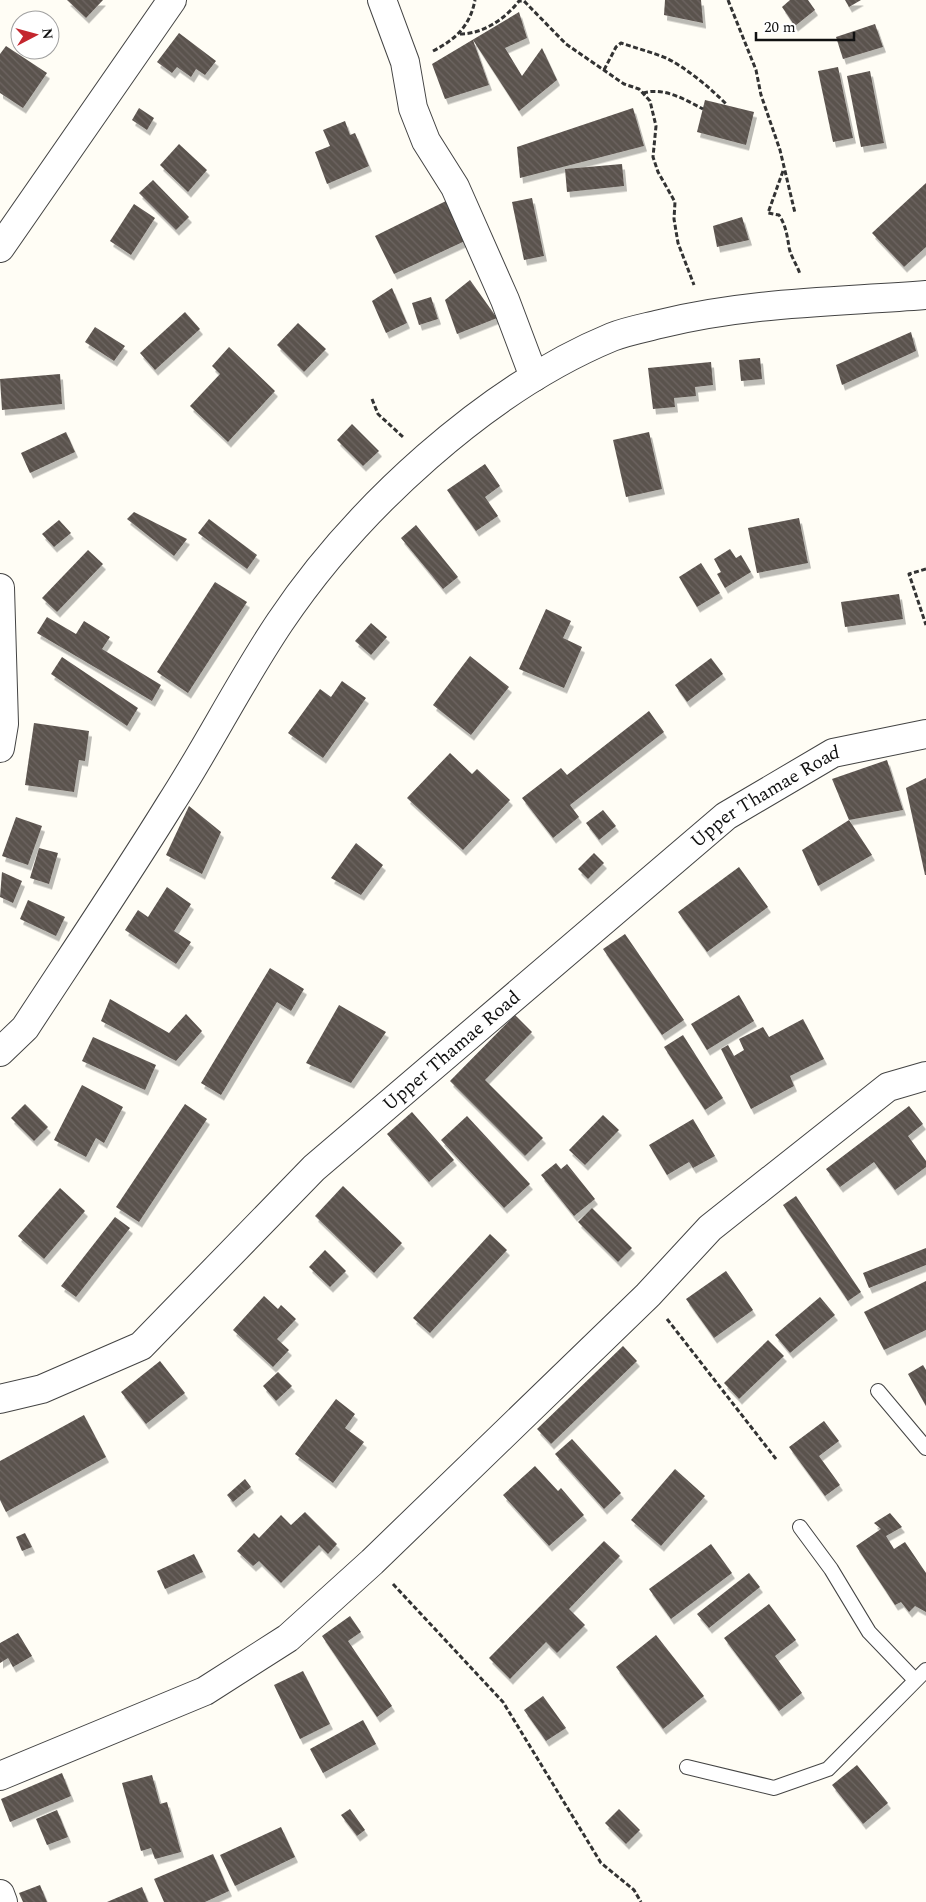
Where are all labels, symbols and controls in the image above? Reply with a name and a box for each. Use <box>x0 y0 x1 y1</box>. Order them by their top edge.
north arrow <box>10 10 60 60</box>
scale bar <box>756 10 854 42</box>
text: 20 m <box>764 16 796 39</box>
text: N <box>36 27 58 40</box>
street label: Upper Thamae Road <box>684 738 842 855</box>
street label: Upper Thamae Road <box>376 983 527 1118</box>

